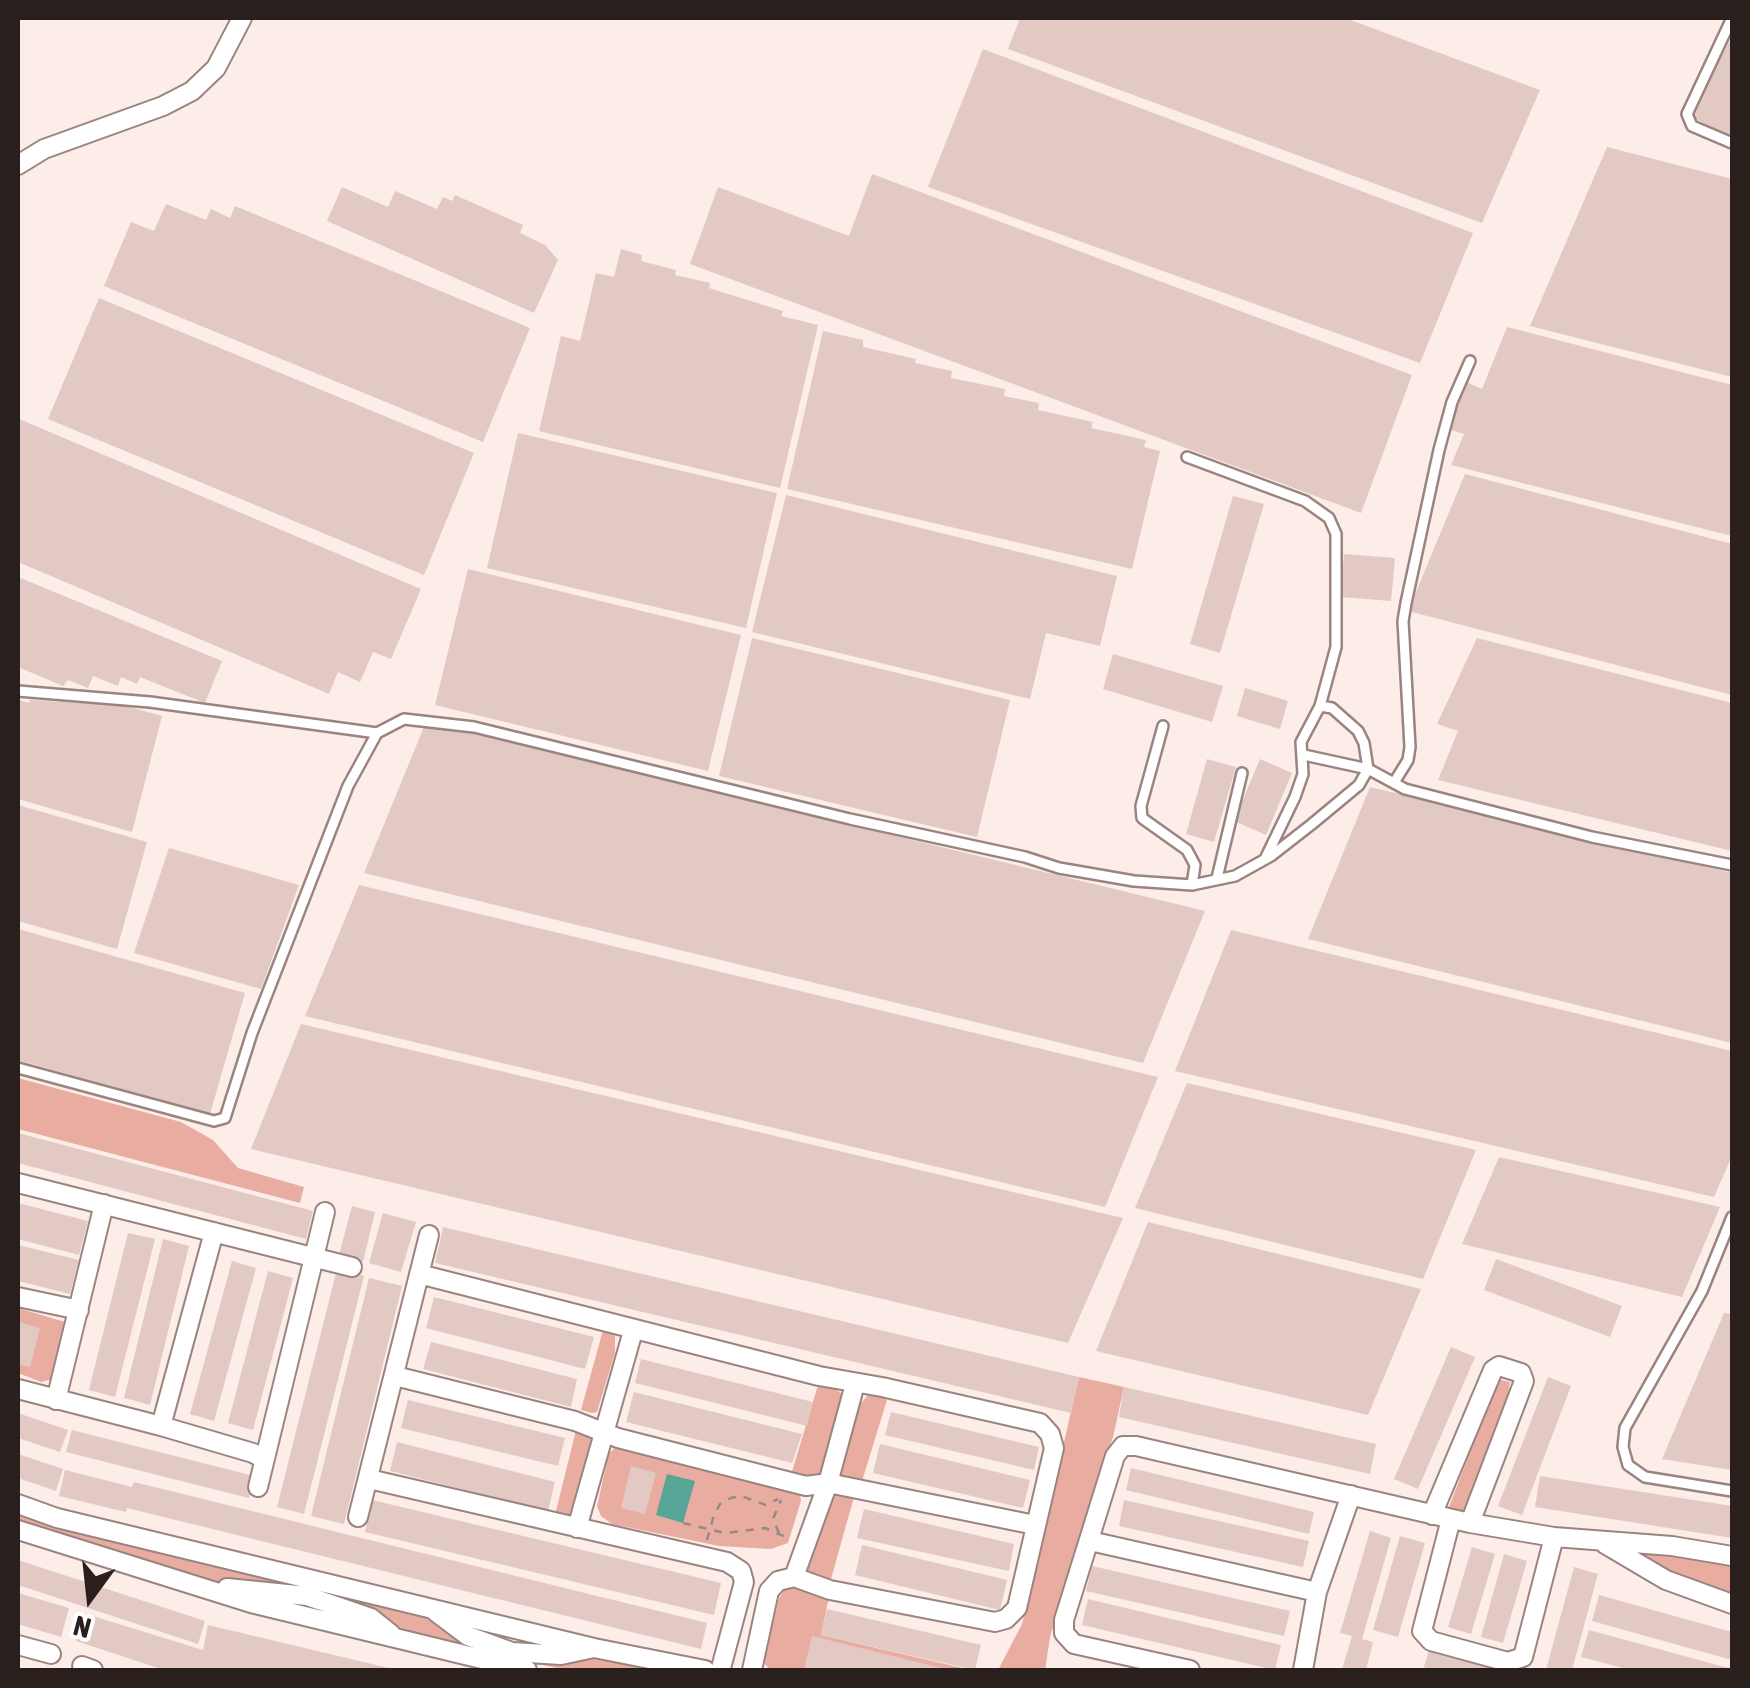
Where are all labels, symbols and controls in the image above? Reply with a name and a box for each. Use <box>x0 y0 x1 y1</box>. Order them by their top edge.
north arrow <box>40 1548 140 1648</box>
text: N <box>70 1609 94 1645</box>

